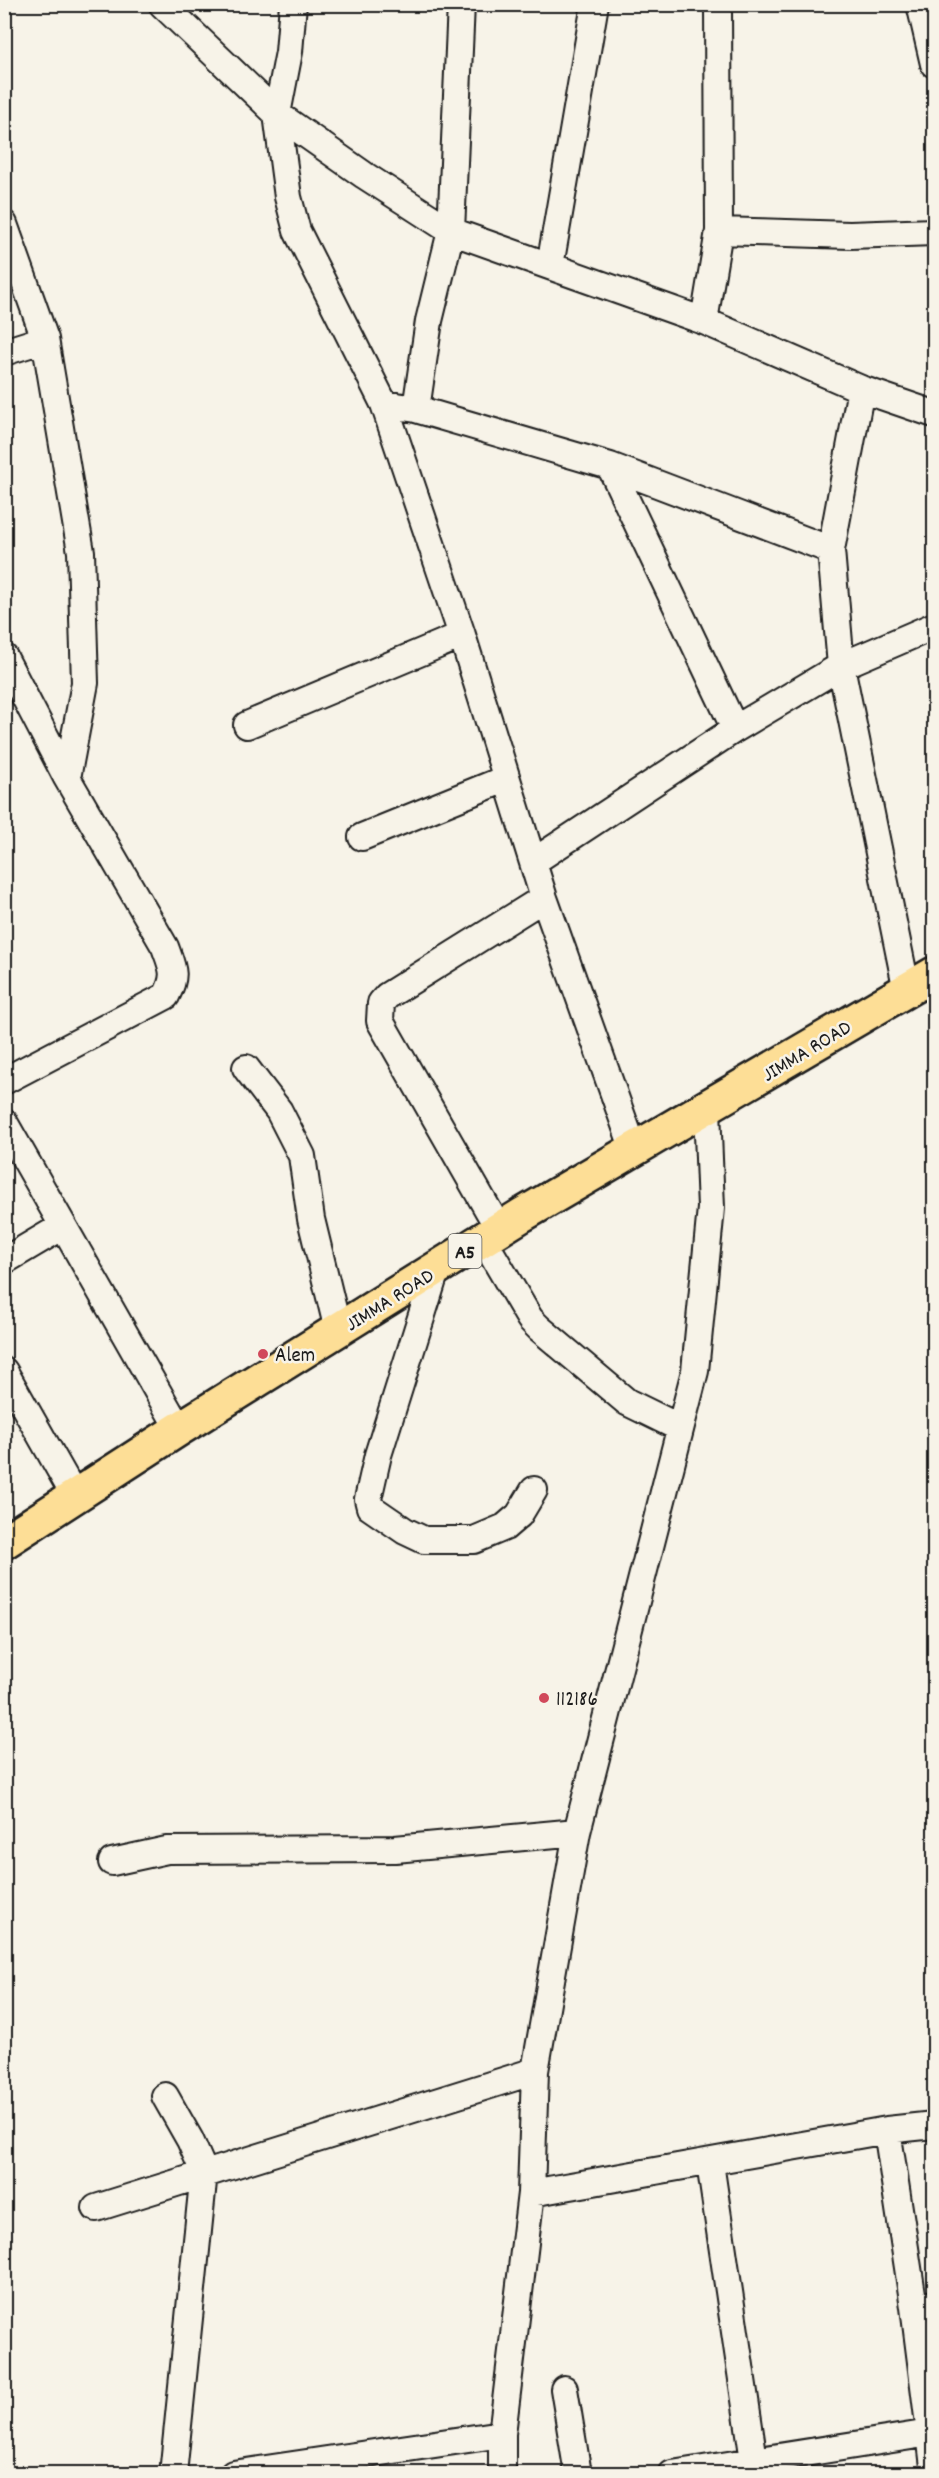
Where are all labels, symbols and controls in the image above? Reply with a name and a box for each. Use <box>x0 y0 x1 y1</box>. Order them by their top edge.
street label: JIMMA ROAD <box>757 1014 858 1091</box>
road number: A5 <box>448 1234 482 1268</box>
street label: JIMMA ROAD <box>340 1262 441 1341</box>
place label: Alem <box>275 1342 315 1372</box>
marker: Alem <box>256 1347 270 1361</box>
place label: 112186 <box>556 1686 598 1716</box>
marker: 112186 <box>537 1691 551 1705</box>

